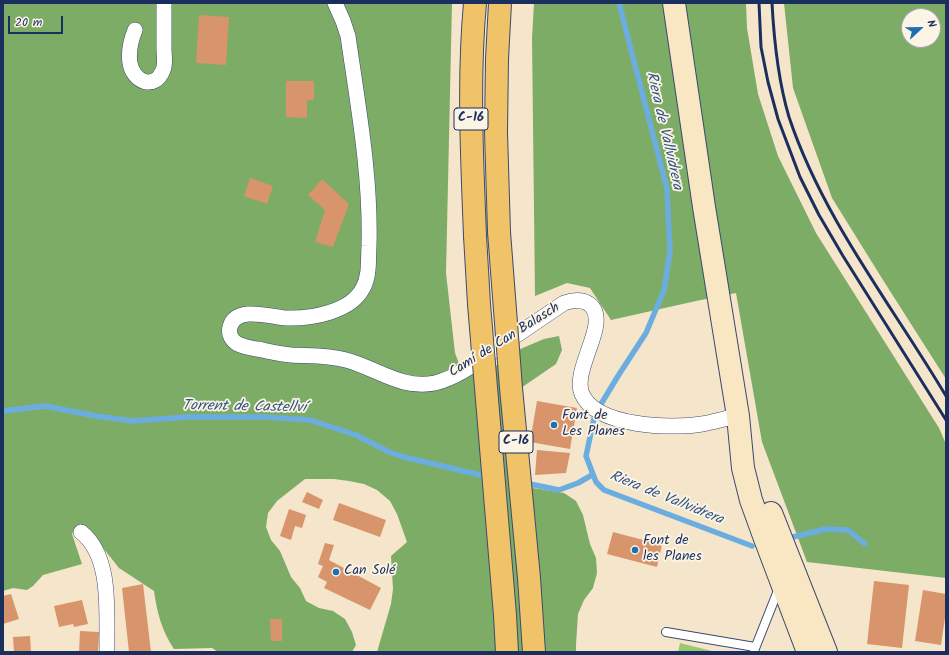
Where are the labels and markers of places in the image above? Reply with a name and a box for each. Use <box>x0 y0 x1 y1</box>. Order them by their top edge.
place label: Font de Les Planes <box>562 409 625 442</box>
marker: Font de Les Planes <box>549 420 559 430</box>
place label: Font de les Planes <box>643 534 702 566</box>
marker: Font de les Planes <box>630 545 640 555</box>
place label: Can Solé <box>344 564 395 580</box>
marker: Can Solé <box>331 567 341 577</box>

